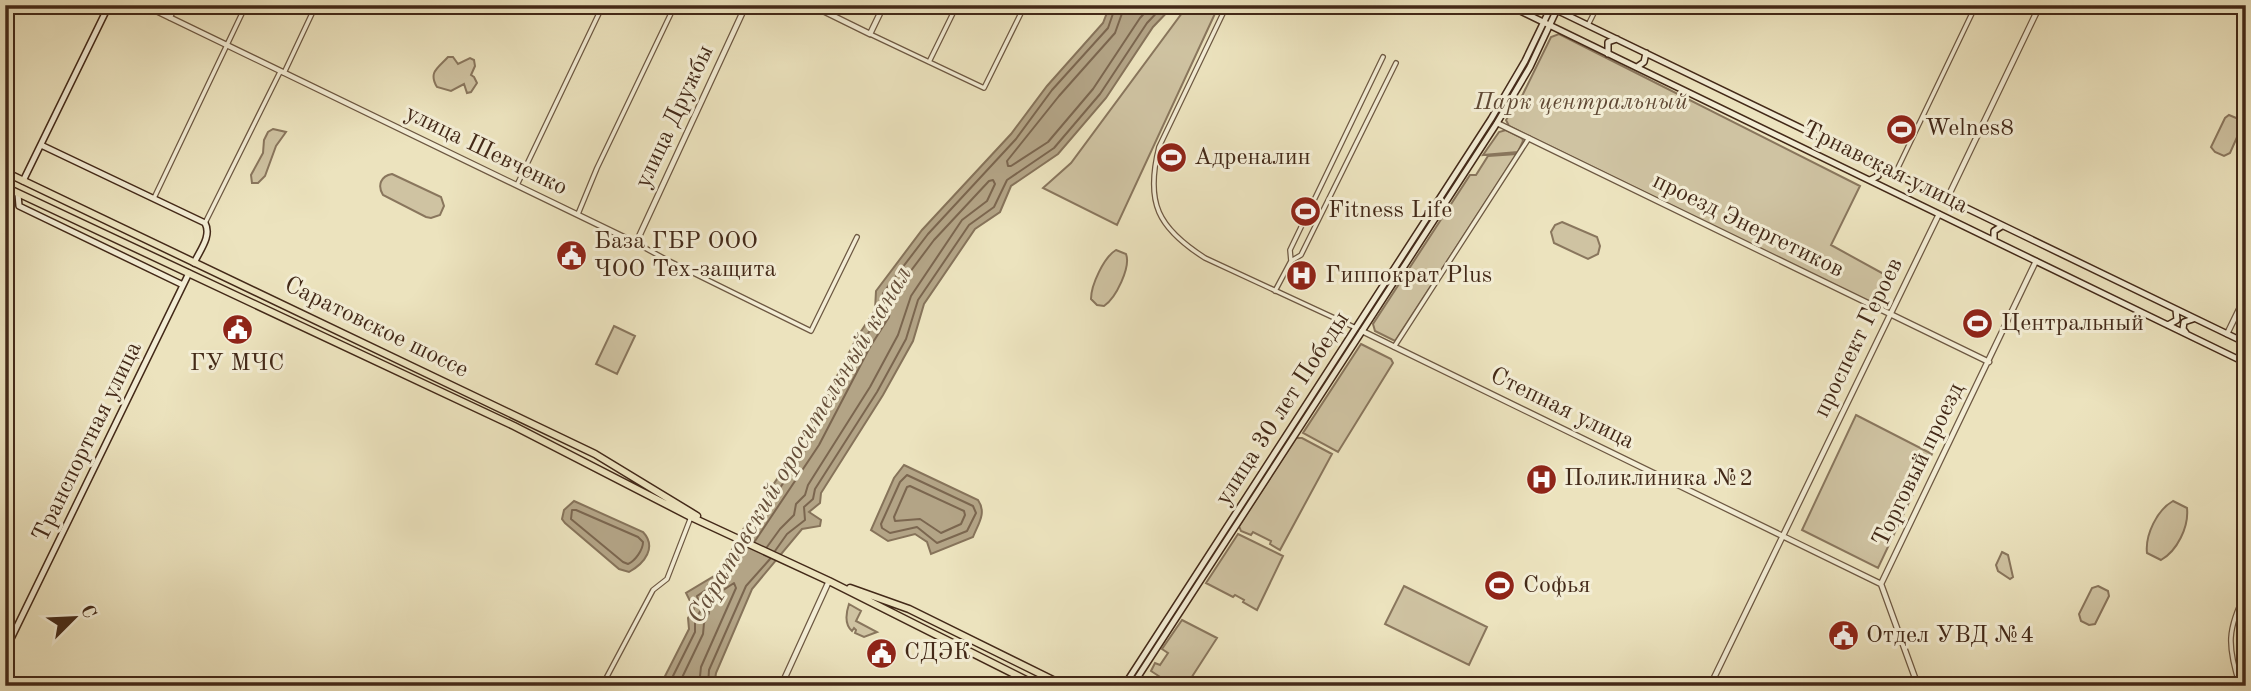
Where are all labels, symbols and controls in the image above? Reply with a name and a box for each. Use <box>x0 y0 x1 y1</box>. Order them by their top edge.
street label: улица Дружбы <box>631 42 719 192</box>
park label: Парк центральный <box>1473 91 1688 115</box>
street label: улица Шевченко <box>401 101 571 201</box>
sports icon: Welnes8 <box>1885 112 1919 146</box>
place label: Welnes8 <box>1925 117 2014 141</box>
street label: Трнавская улица <box>1798 118 1972 219</box>
sports icon: Адреналин <box>1154 141 1188 175</box>
place label: Адреналин <box>1194 146 1311 170</box>
street label: проезд Энергетиков <box>1649 169 1847 283</box>
sports icon: Fitness Life <box>1288 194 1322 228</box>
place label: Fitness Life <box>1328 199 1452 223</box>
place label: База ГБР ООО ЧОО Тех-защита <box>594 230 777 282</box>
public building icon: База ГБР ООО ЧОО Тех-защита <box>554 239 588 273</box>
street label: проспект Героев <box>1810 255 1908 421</box>
hospital icon: Гиппократ Plus <box>1285 259 1319 293</box>
water label: Саратовский оросительный канал <box>683 262 917 628</box>
place label: Гиппократ Plus <box>1325 264 1492 288</box>
street label: Саратовское шоссе <box>280 273 472 383</box>
sports icon: Центральный <box>1961 307 1995 341</box>
street label: улица 30 лет Победы <box>1212 308 1354 510</box>
place label: Центральный <box>2001 312 2144 336</box>
public building icon: ГУ МЧС <box>220 313 254 347</box>
street label: Транспортная улица <box>29 338 147 546</box>
place label: ГУ МЧС <box>190 352 284 376</box>
street label: Степная улица <box>1486 364 1638 454</box>
street label: Торговый проезд <box>1869 379 1969 551</box>
hospital icon: Поликлиника №2 <box>1524 462 1558 496</box>
place label: Поликлиника №2 <box>1564 467 1753 491</box>
sports icon: Софья <box>1483 569 1517 603</box>
place label: Софья <box>1523 574 1591 598</box>
north arrow <box>38 582 108 652</box>
text: С <box>76 603 98 622</box>
public building icon: Отдел УВД №4 <box>1826 619 1860 653</box>
place label: Отдел УВД №4 <box>1866 624 2034 648</box>
public building icon: СДЭК <box>864 636 898 670</box>
place label: СДЭК <box>904 641 971 665</box>

